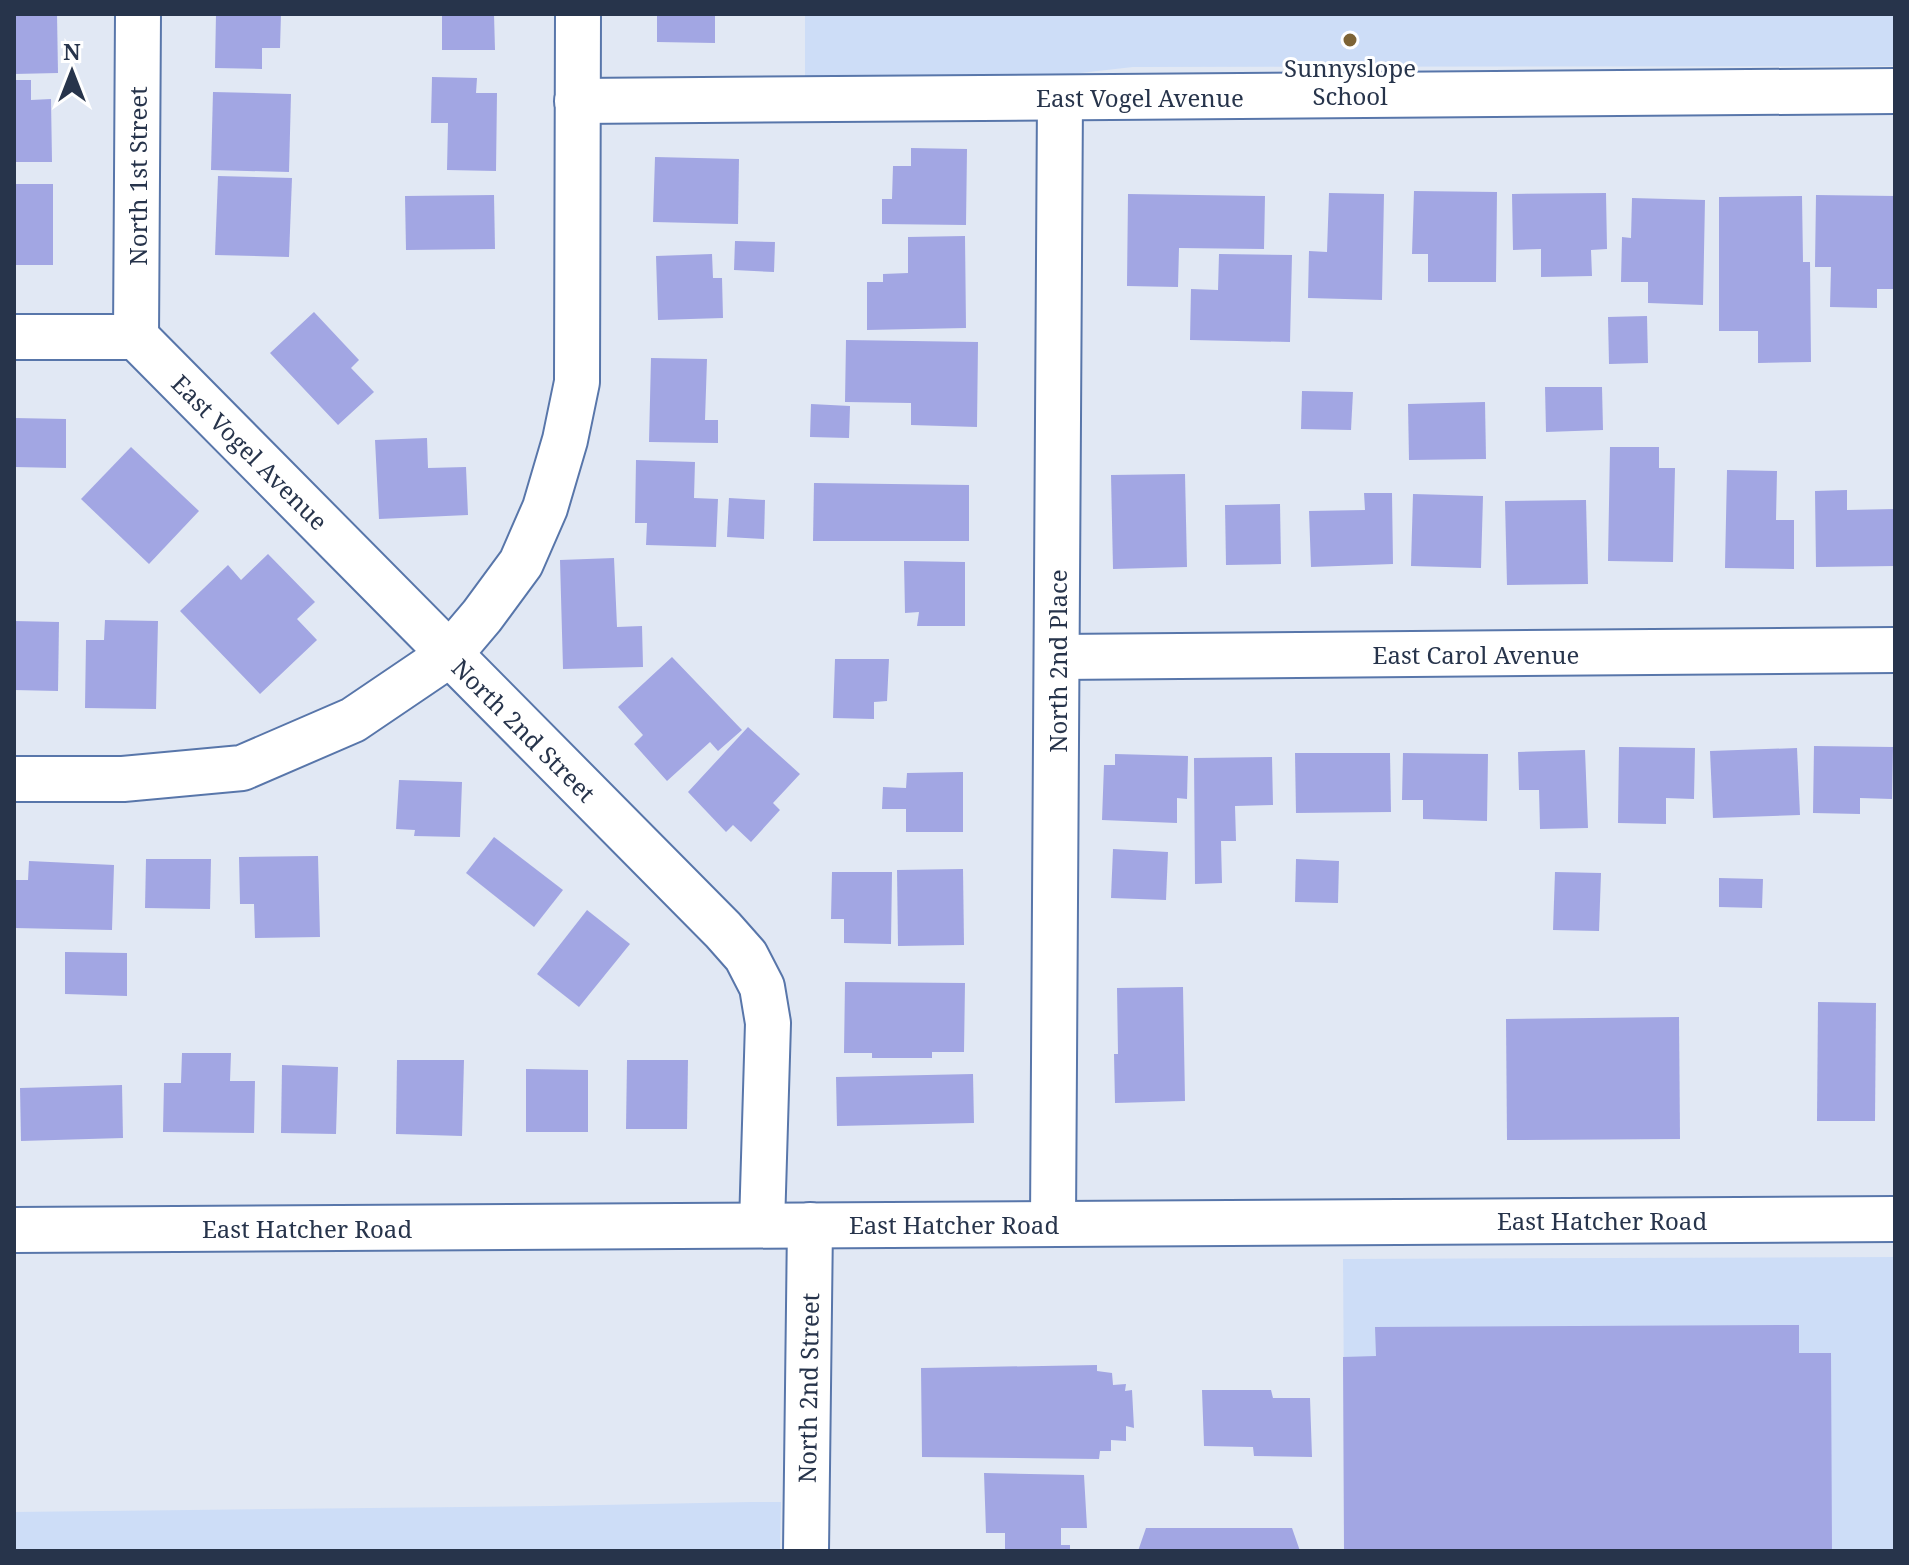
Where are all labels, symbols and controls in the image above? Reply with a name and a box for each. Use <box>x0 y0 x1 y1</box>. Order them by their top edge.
marker: Sunnyslope School <box>1341 31 1359 49</box>
north arrow <box>32 32 112 112</box>
text: N <box>63 36 81 66</box>
place label: Sunnyslope School <box>1284 51 1416 112</box>
street label: East Vogel Avenue <box>1036 81 1244 114</box>
street label: North 1st Street <box>121 86 154 266</box>
street label: East Vogel Avenue <box>165 367 335 537</box>
street label: North 2nd Place <box>1041 569 1074 753</box>
street label: East Carol Avenue <box>1373 638 1579 671</box>
street label: North 2nd Street <box>445 651 603 809</box>
street label: East Hatcher Road <box>1497 1204 1707 1237</box>
street label: East Hatcher Road <box>849 1208 1059 1241</box>
street label: East Hatcher Road <box>202 1212 412 1245</box>
street label: North 2nd Street <box>790 1293 826 1483</box>

